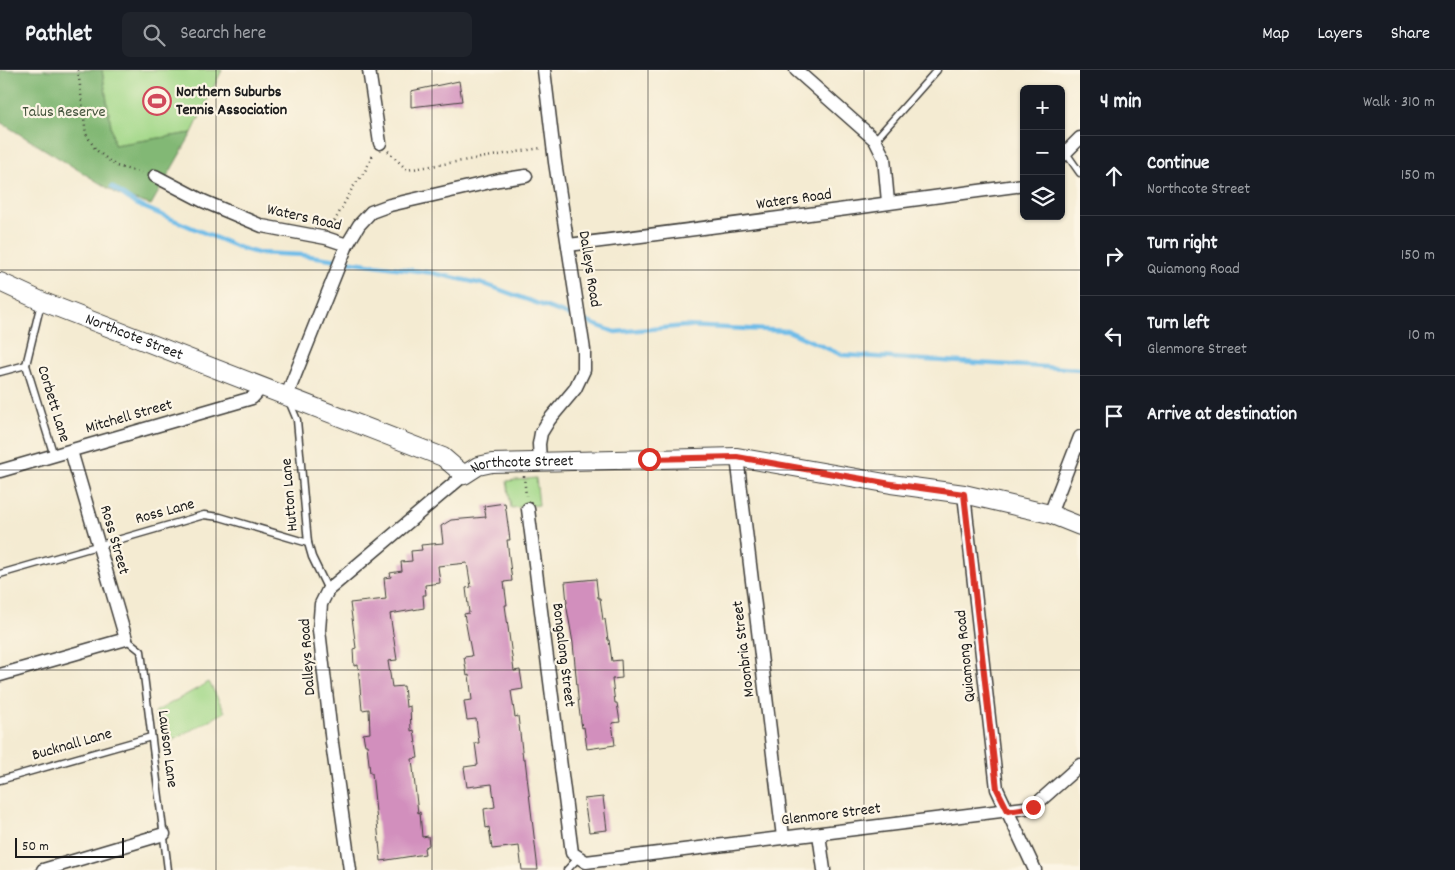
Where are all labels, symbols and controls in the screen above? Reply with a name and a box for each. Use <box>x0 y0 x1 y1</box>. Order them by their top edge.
search box <box>122 12 472 57</box>
text: Pathlet <box>25 18 92 52</box>
icon: search <box>140 21 168 49</box>
text: Search here <box>180 21 266 48</box>
text: Map <box>1262 22 1289 47</box>
text: Layers <box>1317 22 1363 47</box>
text: Share <box>1391 22 1430 47</box>
place label: Northern Suburbs Tennis Association <box>176 81 287 122</box>
map controls <box>1020 85 1065 220</box>
button: + <box>1020 85 1065 130</box>
sports icon: Northern Suburbs Tennis Association <box>142 86 172 116</box>
text: 4 min <box>1100 88 1142 118</box>
text: Walk · 310 m <box>1363 91 1435 114</box>
park label: Talus Reserve <box>22 101 106 124</box>
button: − <box>1020 130 1065 175</box>
text: Continue <box>1147 151 1209 178</box>
icon: ahead <box>1100 162 1128 190</box>
text: 150 m <box>1401 164 1435 187</box>
button: layers <box>1020 175 1065 220</box>
text: Northcote Street <box>1147 178 1250 201</box>
street label: Waters Road <box>755 183 833 217</box>
street label: Waters Road <box>264 198 344 238</box>
street label: Dalleys Road <box>572 229 606 309</box>
text: Turn right <box>1147 231 1218 258</box>
icon: right <box>1100 242 1128 270</box>
text: 150 m <box>1401 244 1435 267</box>
text: Quiamong Road <box>1147 258 1240 281</box>
street label: Northcote Street <box>82 308 186 367</box>
text: Turn left <box>1147 311 1210 338</box>
icon: left <box>1100 322 1128 350</box>
text: 10 m <box>1408 324 1435 347</box>
text: Glenmore Street <box>1147 338 1247 361</box>
street label: Corbett Lane <box>30 363 76 445</box>
street label: Mitchell Street <box>83 394 175 440</box>
icon: arrive <box>1100 402 1128 430</box>
text: Arrive at destination <box>1147 402 1297 429</box>
route start <box>638 448 661 471</box>
street label: Northcote Street <box>466 450 574 480</box>
street label: Hutton Lane <box>275 457 305 533</box>
street label: Ross Lane <box>133 493 197 531</box>
street label: Ross Street <box>93 503 135 577</box>
street label: Moonbria Street <box>727 599 761 698</box>
street label: Bongalong Street <box>545 602 581 708</box>
street label: Quiamong Road <box>950 609 982 703</box>
street label: Dalleys Road <box>294 618 322 696</box>
street label: Lawson Lane <box>151 709 183 789</box>
street label: Bucknall Lane <box>29 723 115 767</box>
route end <box>1022 796 1045 819</box>
street label: Glenmore Street <box>780 797 882 833</box>
scale bar <box>15 835 124 858</box>
text: 50 m <box>22 837 49 857</box>

